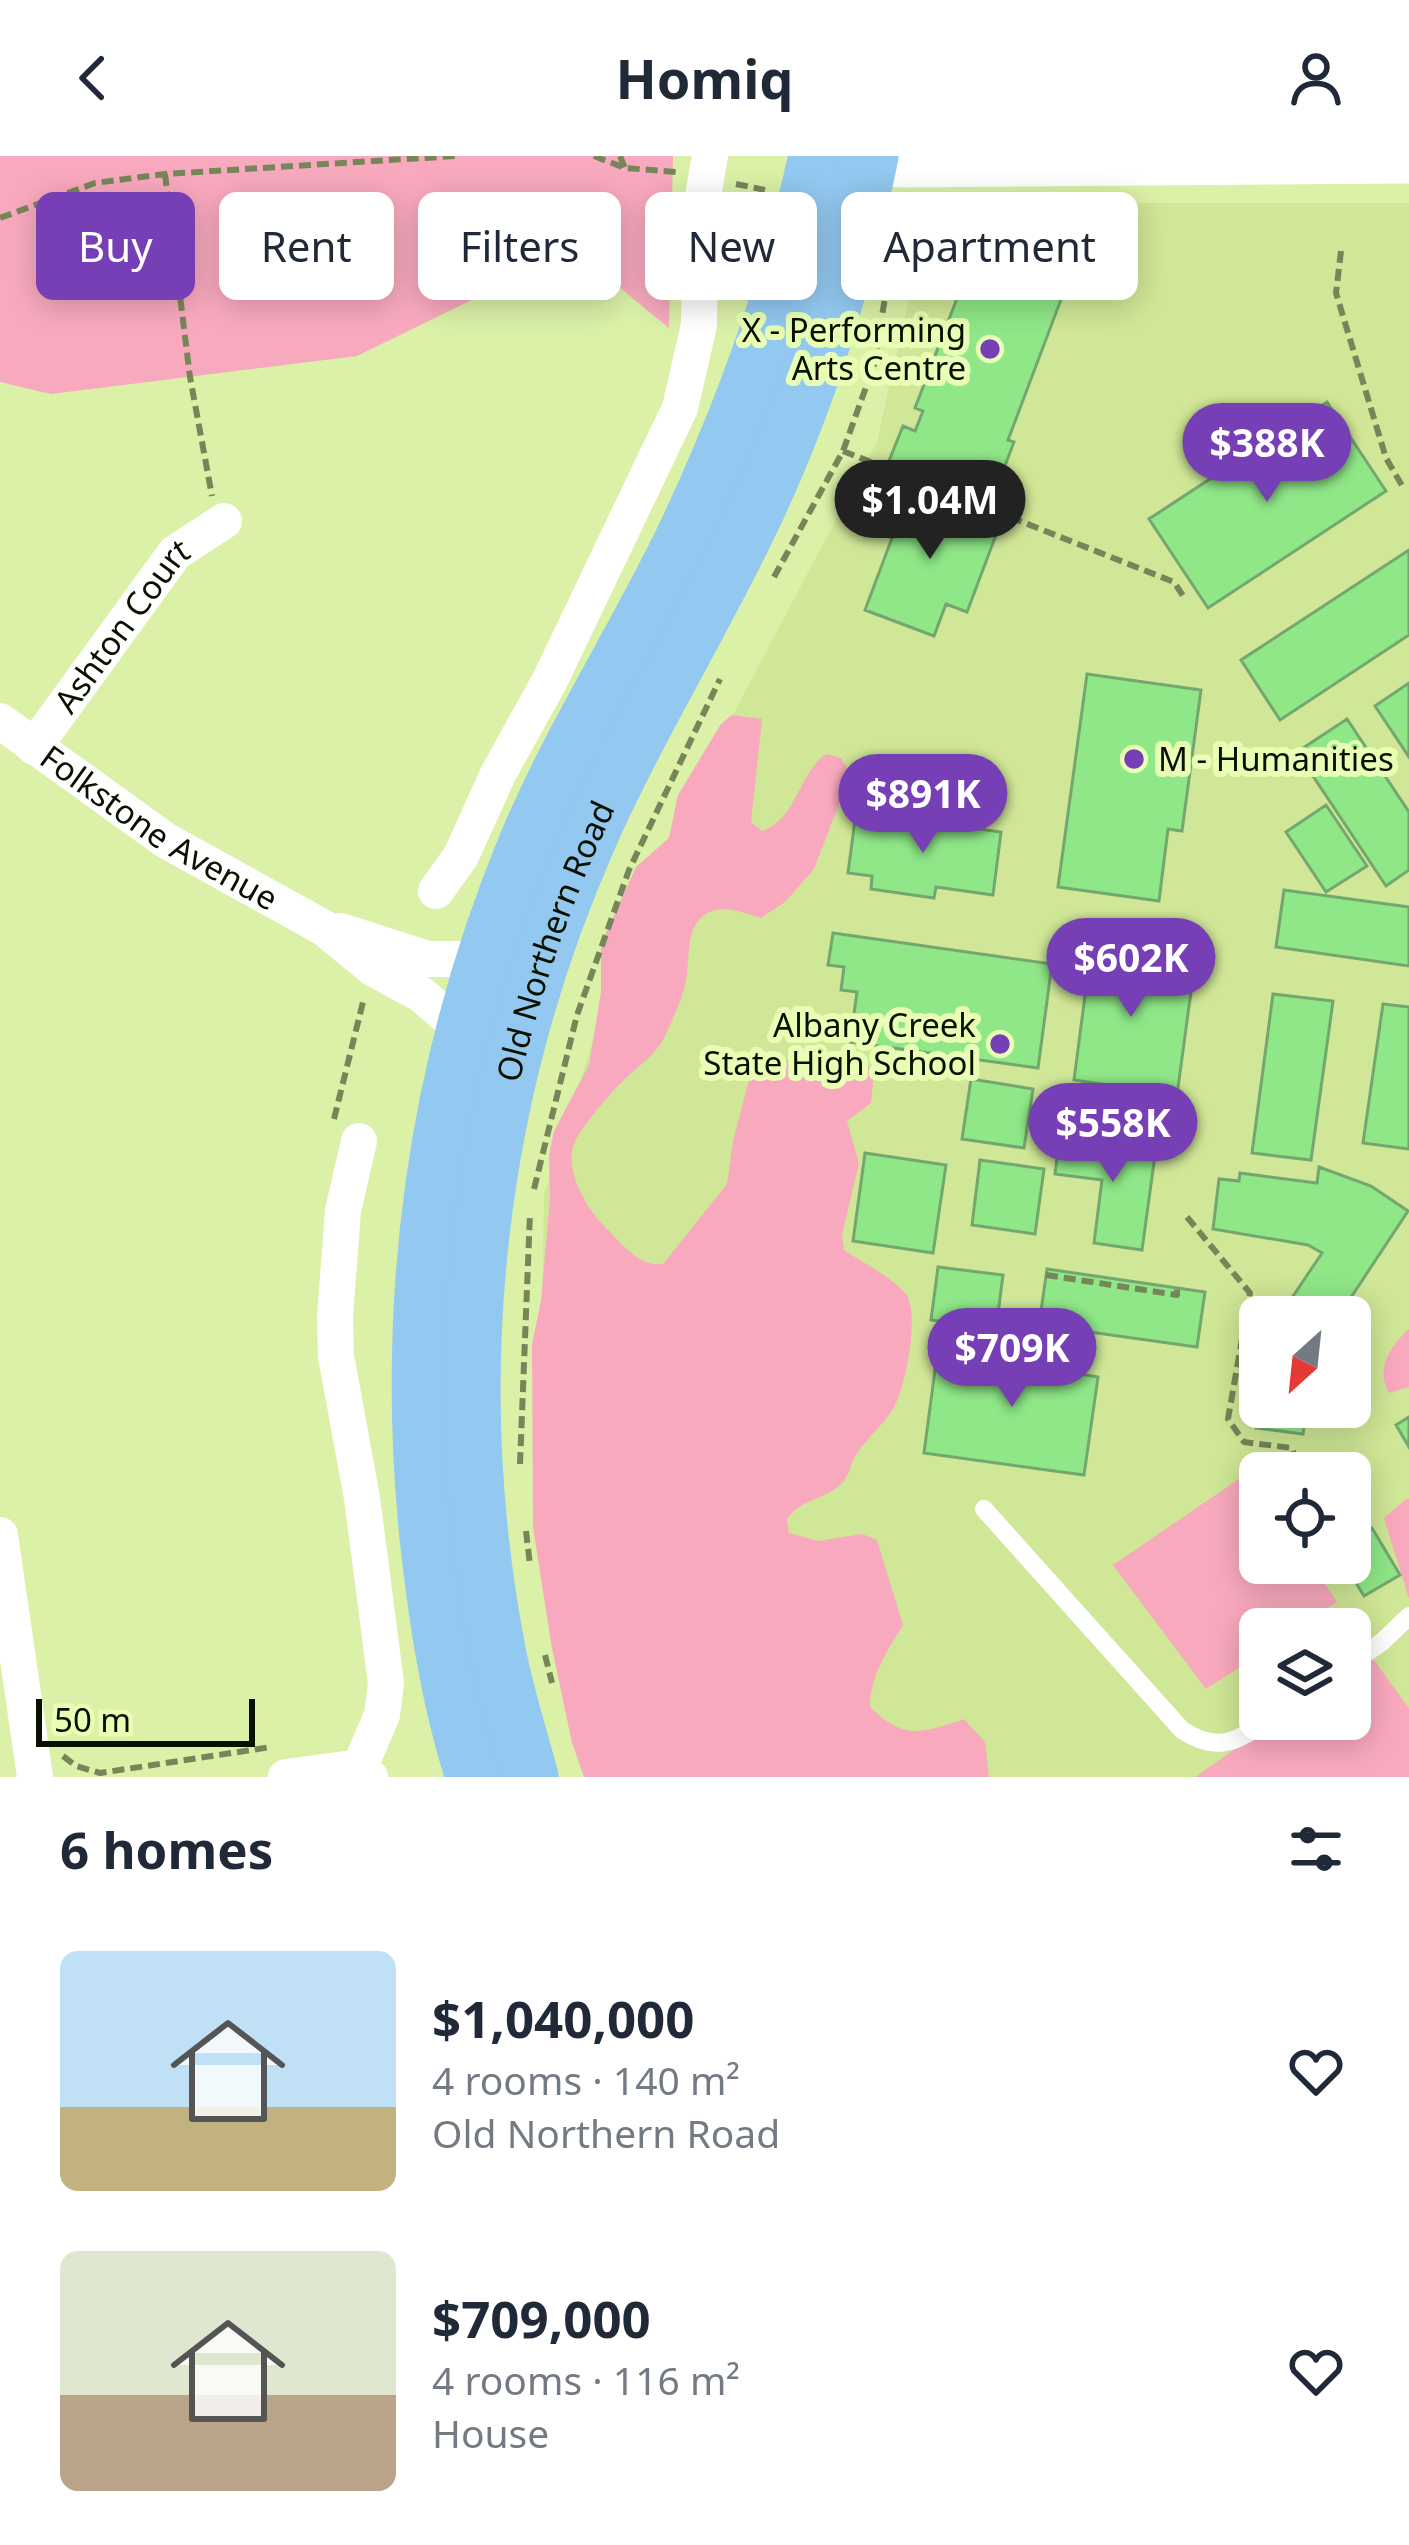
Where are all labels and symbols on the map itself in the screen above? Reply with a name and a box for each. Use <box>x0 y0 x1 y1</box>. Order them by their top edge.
place label: X - Performing Arts Centre <box>742 307 966 390</box>
marker: X - Performing Arts Centre <box>977 336 1003 362</box>
pin: $388K <box>1183 403 1351 505</box>
pin: $1.04M <box>832 460 1028 562</box>
street label: Ashton Court <box>43 527 198 722</box>
street label: Folkstone Avenue <box>32 734 286 920</box>
place label: M - Humanities <box>1158 736 1394 781</box>
marker: M - Humanities <box>1121 746 1147 772</box>
pin: $891K <box>839 754 1007 856</box>
street label: Old Northern Road <box>485 793 624 1086</box>
pin: $602K <box>1047 918 1215 1020</box>
place label: Albany Creek State High School <box>703 1002 976 1085</box>
marker: Albany Creek State High School <box>987 1031 1013 1057</box>
pin: $558K <box>1029 1083 1197 1185</box>
north arrow <box>1239 1296 1371 1428</box>
pin: $709K <box>928 1308 1096 1410</box>
scale bar <box>36 1693 255 1746</box>

